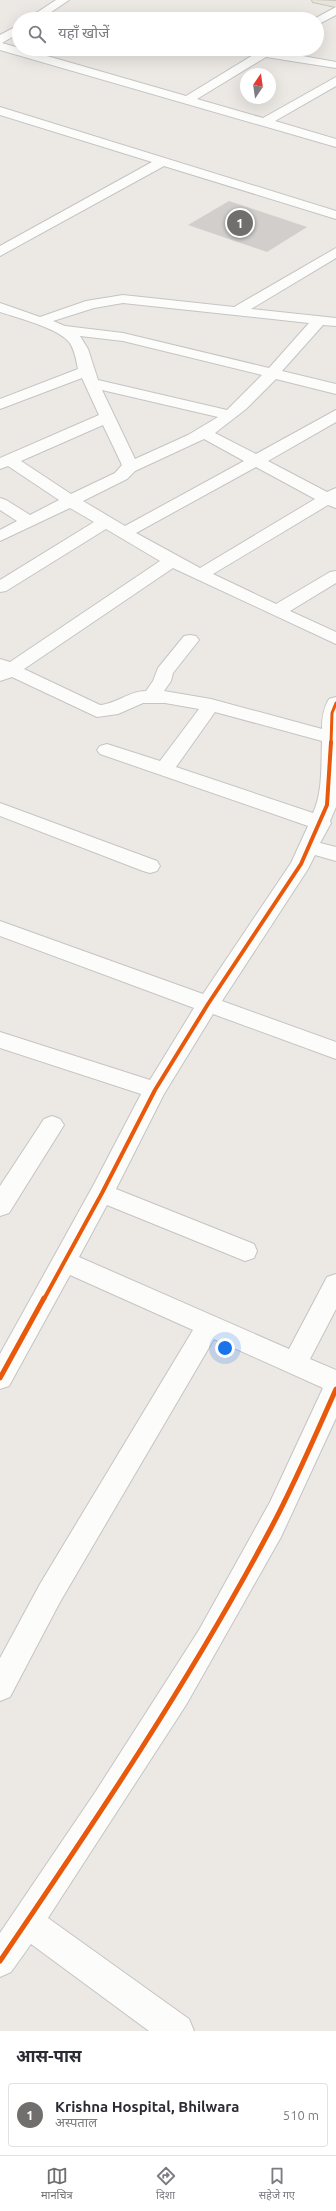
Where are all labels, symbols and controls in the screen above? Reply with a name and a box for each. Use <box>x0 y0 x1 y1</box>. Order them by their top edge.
search box <box>12 12 324 56</box>
icon: search <box>26 23 48 45</box>
text: यहाँ खोजें <box>58 24 109 41</box>
north arrow <box>240 68 276 104</box>
pin: 1 <box>227 208 253 238</box>
your location <box>215 1338 235 1358</box>
text: आस-पास <box>16 2046 82 2065</box>
text: Krishna Hospital, Bhilwara <box>55 2098 240 2115</box>
text: 1 <box>26 2108 34 2122</box>
text: 510 m <box>283 2108 319 2122</box>
text: अस्पताल <box>55 2115 97 2129</box>
tab: मानचित्र <box>41 2165 73 2203</box>
tab: दिशा <box>155 2165 177 2203</box>
tab: सहेजे गए <box>259 2165 295 2203</box>

